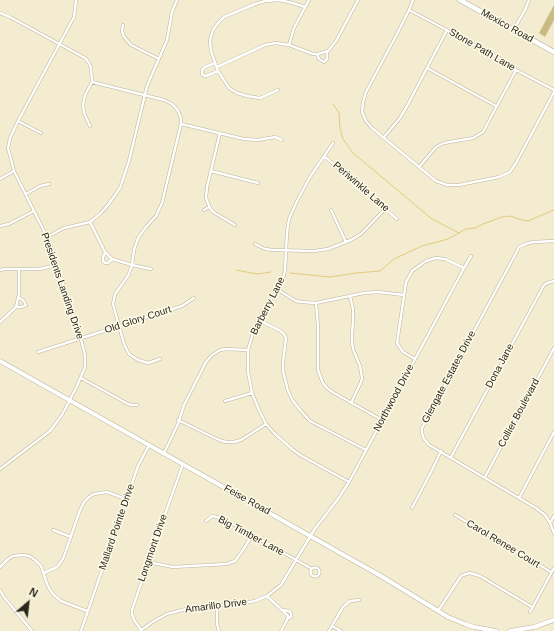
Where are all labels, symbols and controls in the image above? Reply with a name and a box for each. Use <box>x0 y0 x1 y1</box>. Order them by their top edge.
street label: Mexico Road <box>479 7 535 45</box>
street label: Stone Path Lane <box>447 26 517 74</box>
street label: Periwinkle Lane <box>330 159 392 215</box>
street label: Presidents Landing Drive <box>38 231 86 341</box>
street label: Barberry Lane <box>248 275 288 337</box>
street label: Old Glory Court <box>103 304 173 336</box>
street label: Glengate Estates Drive <box>420 329 478 425</box>
street label: Dona Jane <box>483 342 517 390</box>
street label: Northwood Drive <box>371 362 417 434</box>
street label: Collier Boulevard <box>496 377 542 449</box>
street label: Mallard Pointe Drive <box>97 482 137 572</box>
street label: Feise Road <box>222 482 272 518</box>
street label: Longmont Drive <box>136 513 170 583</box>
street label: Big Timber Lane <box>216 514 286 558</box>
street label: Carol Renee Court <box>464 517 542 571</box>
north arrow <box>8 583 48 623</box>
text: N <box>27 585 40 600</box>
street label: Amarillo Drive <box>184 596 248 616</box>

